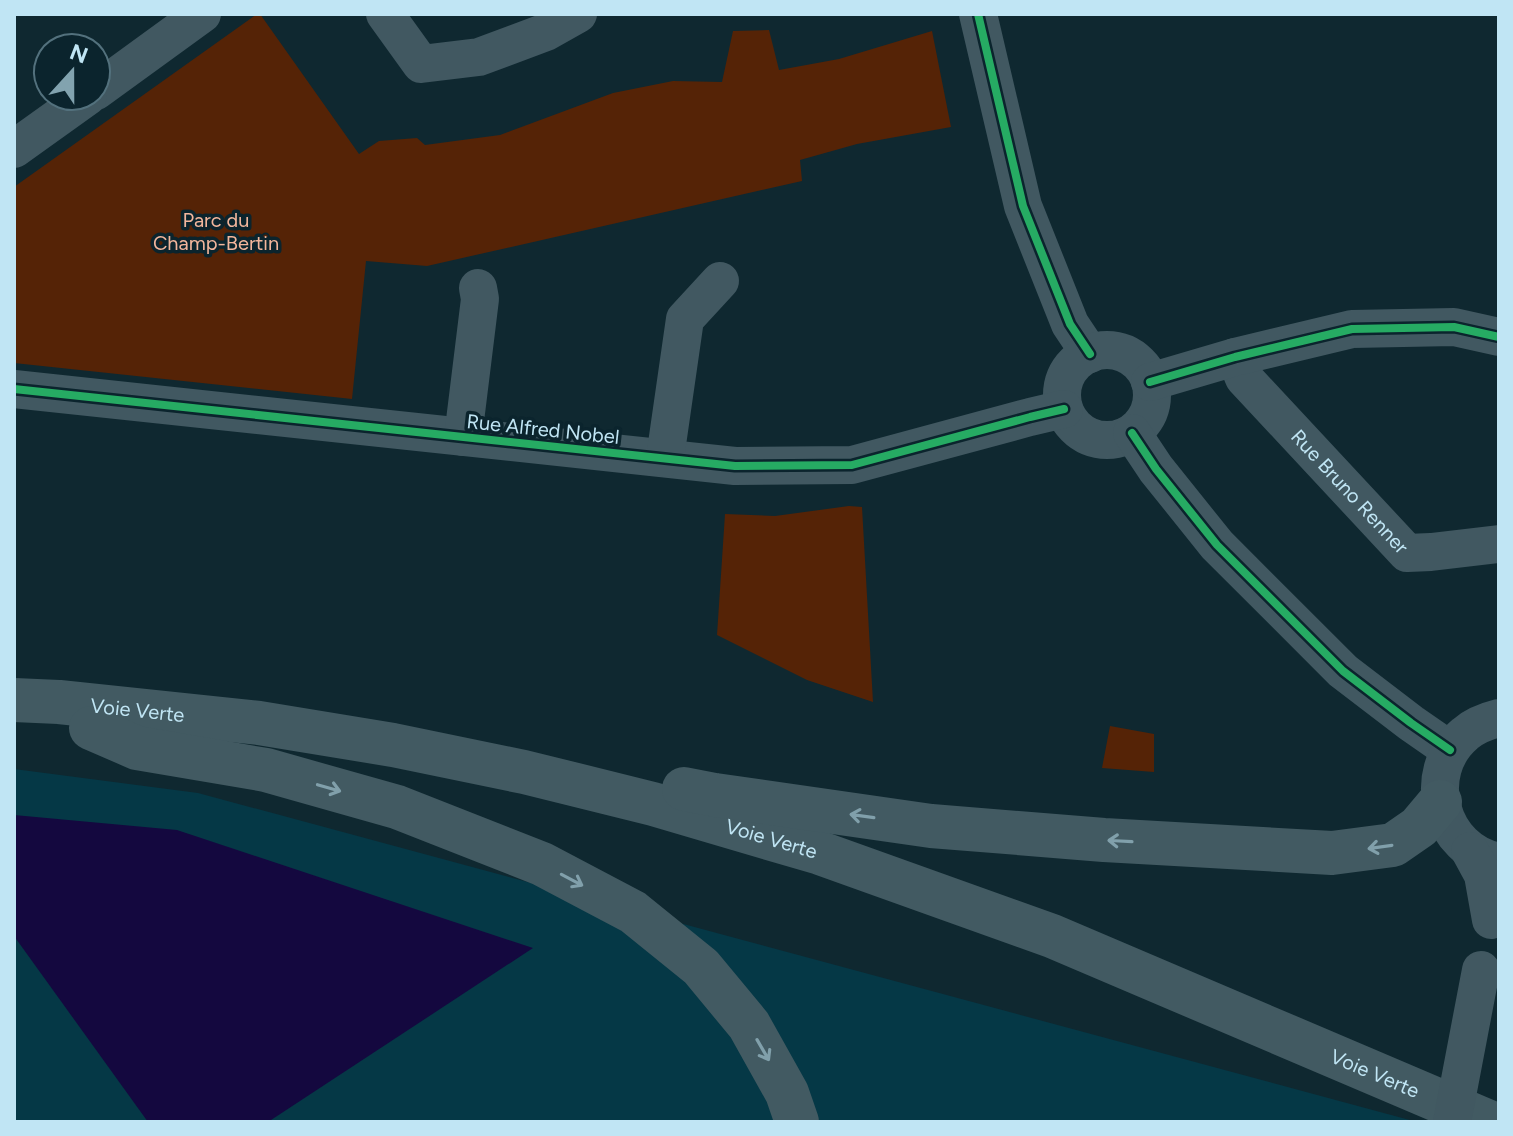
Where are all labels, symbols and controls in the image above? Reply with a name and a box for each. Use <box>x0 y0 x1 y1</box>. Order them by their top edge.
north arrow <box>32 32 112 112</box>
text: N <box>66 38 92 69</box>
park label: Parc du Champ-Bertin <box>153 208 279 255</box>
street label: Rue Alfred Nobel <box>466 409 620 449</box>
street label: Rue Bruno Renner <box>1286 424 1414 559</box>
street label: Voie Verte <box>89 693 186 727</box>
one-way arrow <box>316 781 342 796</box>
one-way arrow <box>849 808 875 823</box>
street label: Voie Verte <box>723 814 820 864</box>
one-way arrow <box>1107 833 1134 848</box>
one-way arrow <box>1367 840 1393 855</box>
one-way arrow <box>559 872 583 888</box>
one-way arrow <box>756 1037 771 1061</box>
street label: Voie Verte <box>1327 1044 1423 1103</box>

